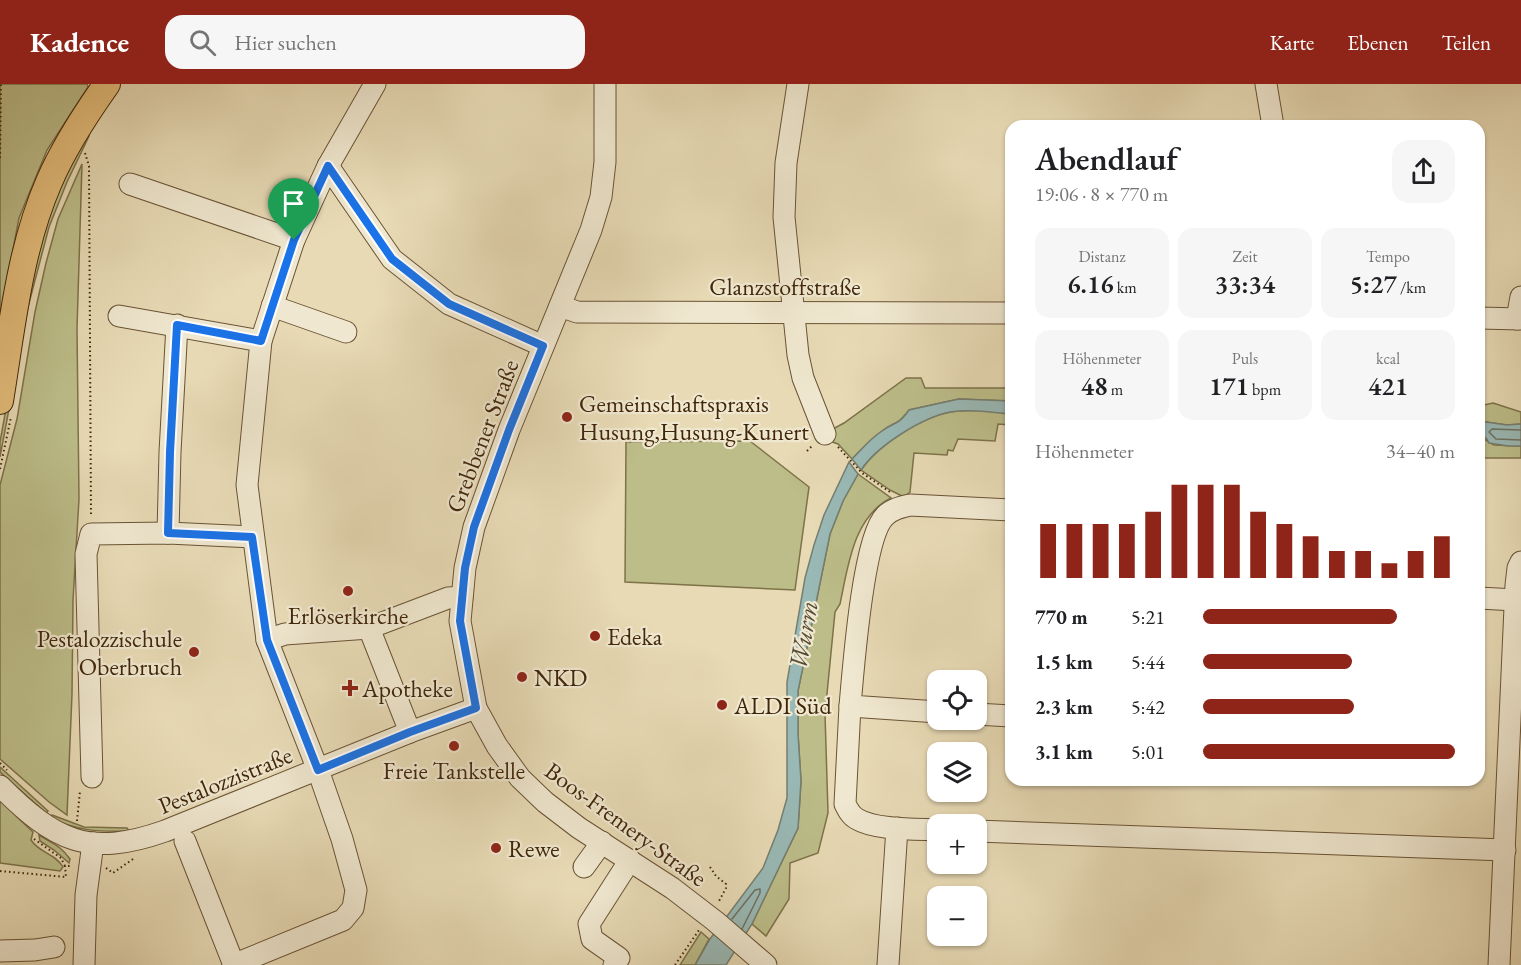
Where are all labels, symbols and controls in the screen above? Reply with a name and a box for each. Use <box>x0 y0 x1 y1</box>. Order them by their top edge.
search box <box>165 15 585 69</box>
text: Kadence <box>30 24 129 60</box>
icon: search <box>186 26 219 59</box>
text: Hier suchen <box>234 28 337 57</box>
text: Karte <box>1270 29 1314 56</box>
text: Ebenen <box>1347 29 1408 56</box>
text: Teilen <box>1441 29 1491 56</box>
text: Abendlauf <box>1035 137 1178 180</box>
button: share <box>1392 140 1455 203</box>
pin <box>268 178 319 240</box>
text: 19:06 · 8 × 770 m <box>1035 181 1168 207</box>
icon: arrive <box>277 187 310 220</box>
text: Distanz <box>1078 246 1126 267</box>
text: Zeit <box>1233 246 1257 267</box>
text: Tempo <box>1366 246 1410 267</box>
text: 6.16 <box>1067 267 1114 301</box>
text: 33:34 <box>1215 267 1275 301</box>
text: 5:27 <box>1350 267 1397 301</box>
street label: Glanzstoffstraße <box>709 271 861 302</box>
text: km <box>1114 277 1137 298</box>
text: /km <box>1397 277 1426 298</box>
text: Höhenmeter <box>1063 348 1141 369</box>
text: Puls <box>1232 348 1258 369</box>
text: kcal <box>1376 348 1400 369</box>
street label: Grebbener Straße <box>439 355 525 517</box>
text: 48 <box>1081 369 1108 403</box>
text: 171 <box>1209 369 1249 403</box>
text: 421 <box>1368 369 1408 403</box>
text: m <box>1108 379 1123 400</box>
text: bpm <box>1249 379 1281 400</box>
place label: Gemeinschaftspraxis Husung,Husung-Kunert <box>579 388 809 447</box>
marker: Gemeinschaftspraxis Husung,Husung-Kunert <box>560 410 574 424</box>
text: Höhenmeter <box>1035 438 1134 464</box>
text: 34–40 m <box>1386 438 1455 464</box>
marker: Erlöserkirche <box>341 584 355 598</box>
water label: Wurm <box>780 598 826 672</box>
place label: Erlöserkirche <box>288 600 408 631</box>
text: 770 m <box>1035 604 1088 630</box>
text: 5:21 <box>1131 604 1165 630</box>
place label: Edeka <box>607 621 663 652</box>
place label: Pestalozzischule Oberbruch <box>37 623 182 682</box>
marker: Edeka <box>588 629 602 643</box>
marker: Pestalozzischule Oberbruch <box>187 645 201 659</box>
text: 1.5 km <box>1035 649 1093 675</box>
text: 5:44 <box>1131 649 1165 675</box>
place label: NKD <box>534 662 587 693</box>
marker: NKD <box>515 670 529 684</box>
map controls <box>927 670 987 946</box>
button: locate <box>927 670 987 730</box>
place label: Apotheke <box>361 673 453 704</box>
marker: Apotheke <box>343 681 357 695</box>
place label: ALDI Süd <box>733 690 832 721</box>
text: 2.3 km <box>1035 694 1093 720</box>
text: 5:42 <box>1131 694 1165 720</box>
marker: ALDI Süd <box>715 698 729 712</box>
street label: Pestalozzistraße <box>153 739 297 821</box>
marker: Freie Tankstelle <box>447 739 461 753</box>
text: 3.1 km <box>1035 739 1093 765</box>
text: 5:01 <box>1131 739 1165 765</box>
button: layers <box>927 742 987 802</box>
place label: Freie Tankstelle <box>383 755 525 786</box>
street label: Boos-Fremery-Straße <box>539 755 713 893</box>
button: + <box>927 814 987 874</box>
place label: Rewe <box>508 833 560 864</box>
marker: Rewe <box>489 841 503 855</box>
button: − <box>927 886 987 946</box>

